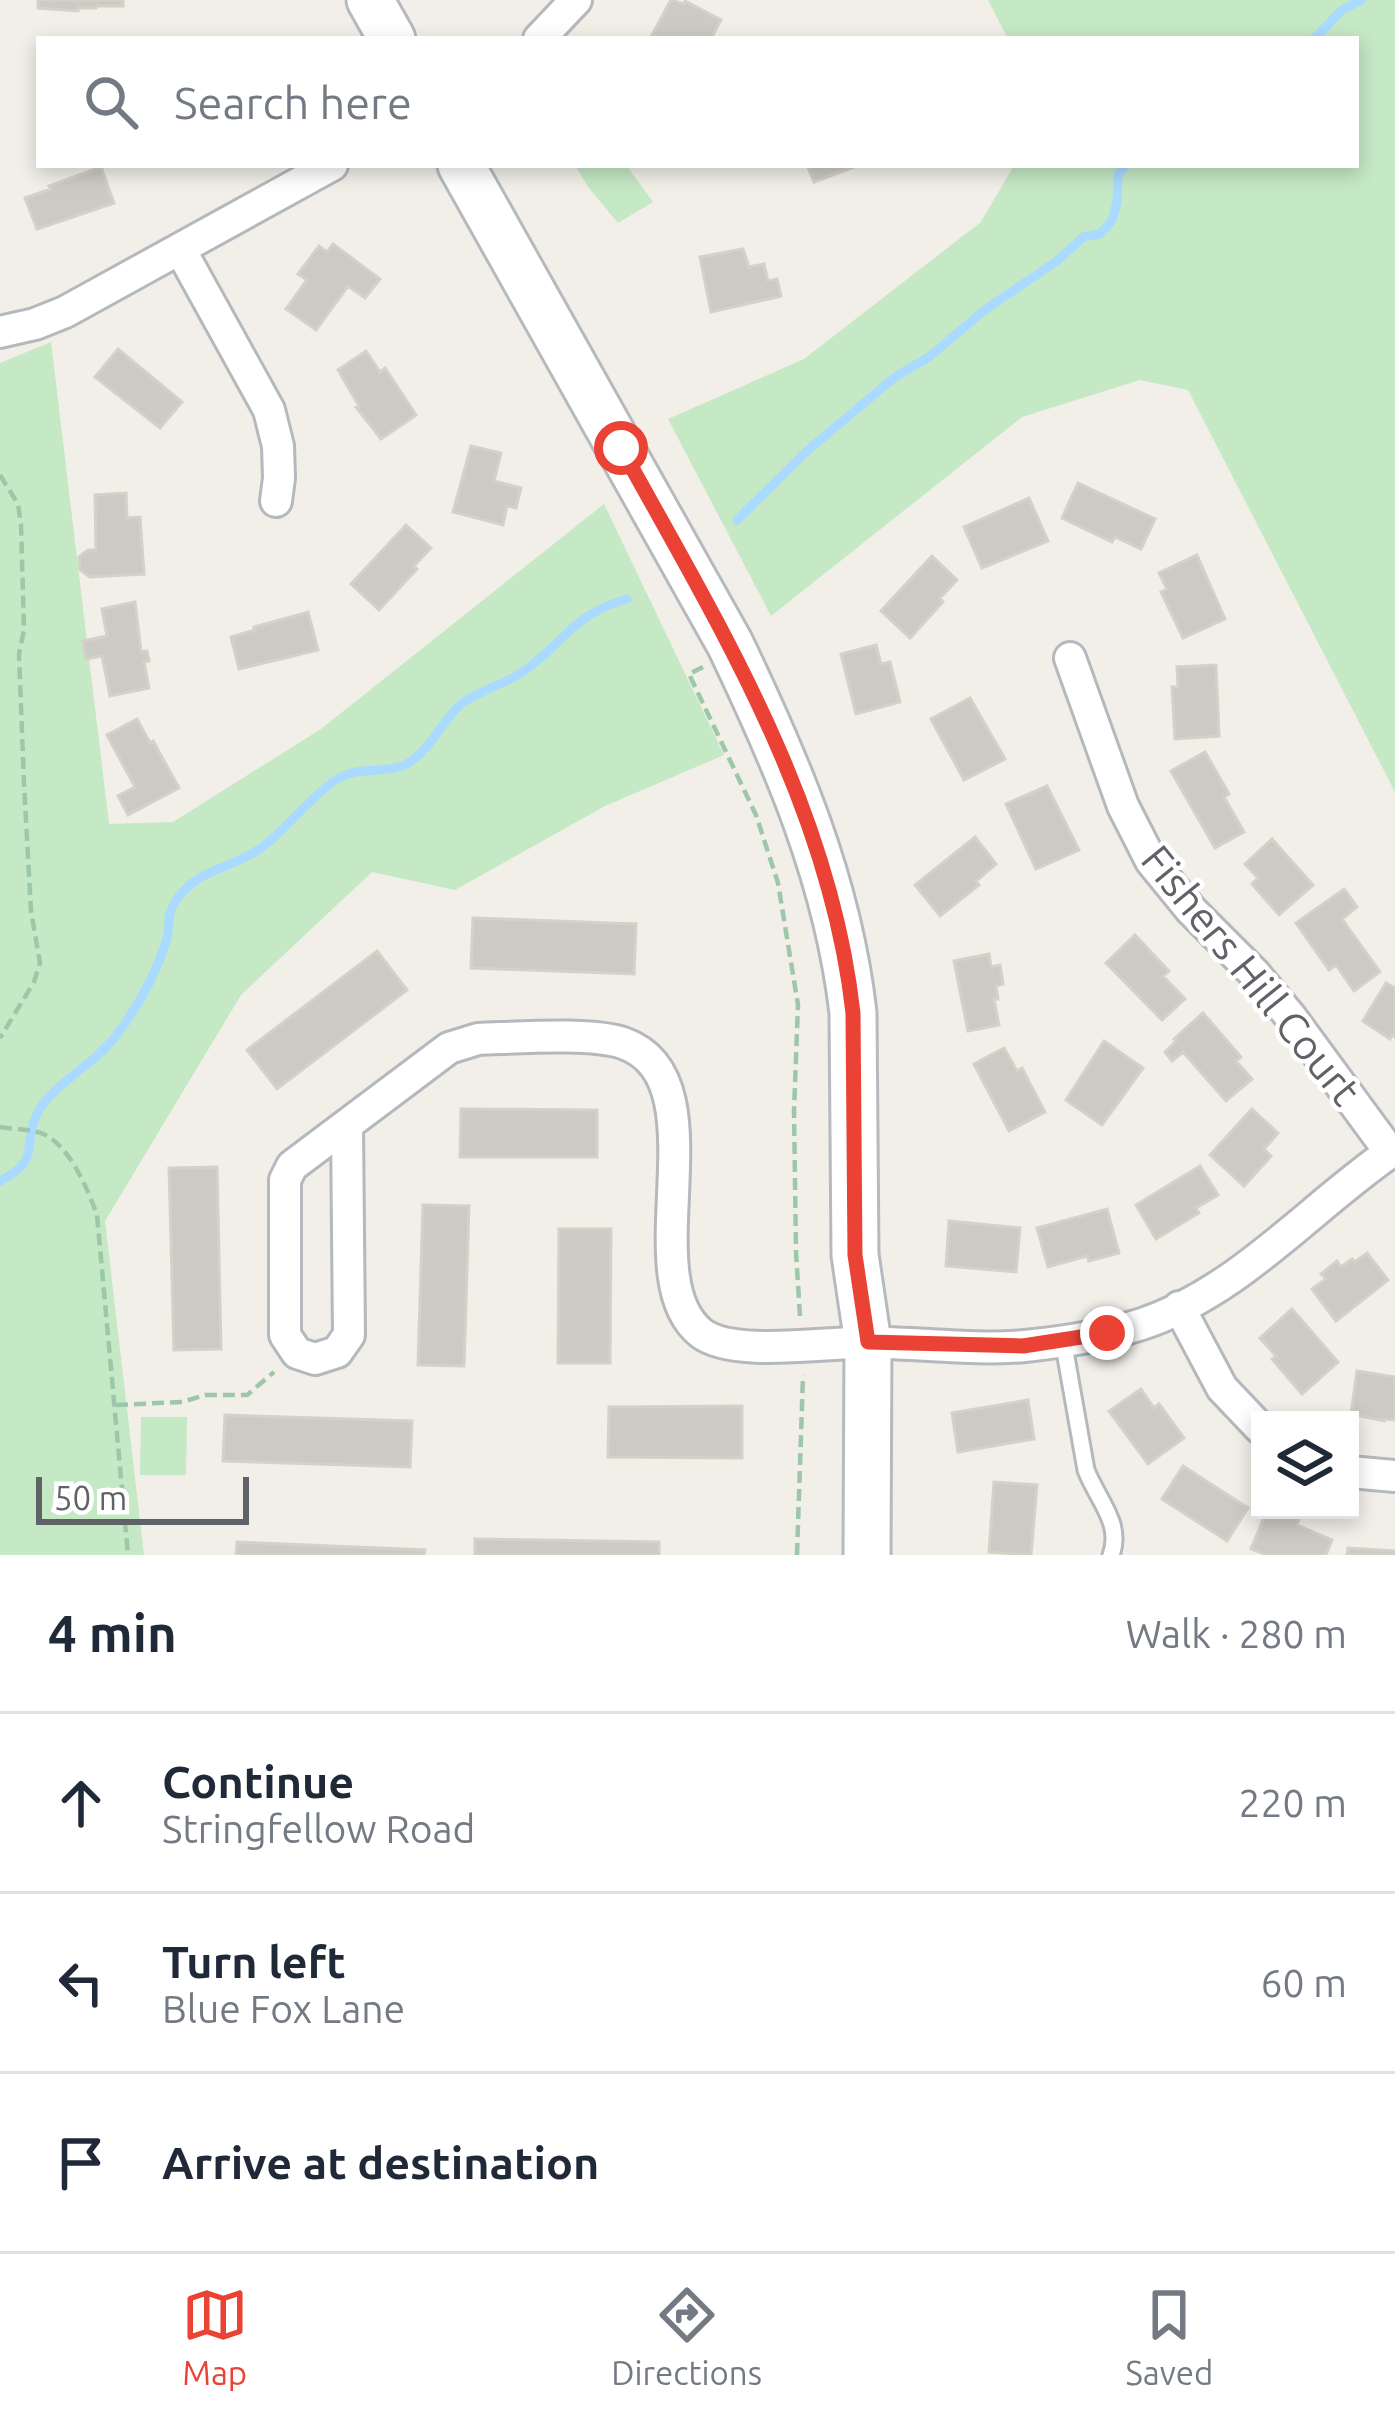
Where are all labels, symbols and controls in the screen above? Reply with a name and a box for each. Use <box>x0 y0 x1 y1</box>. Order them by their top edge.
search box <box>36 36 1359 168</box>
icon: search <box>78 69 144 135</box>
text: Search here <box>174 77 412 128</box>
route start <box>594 421 648 475</box>
street label: Fishers Hill Court <box>1133 836 1370 1114</box>
route end <box>1080 1306 1134 1360</box>
map controls <box>1251 1411 1359 1519</box>
button: layers <box>1251 1411 1359 1519</box>
scale bar <box>36 1471 249 1524</box>
text: 50 m <box>54 1479 127 1516</box>
text: 4 min <box>48 1604 177 1662</box>
text: Walk · 280 m <box>1126 1612 1347 1655</box>
text: Continue <box>162 1756 354 1807</box>
icon: ahead <box>48 1770 114 1836</box>
text: 220 m <box>1238 1781 1347 1824</box>
text: Stringfellow Road <box>162 1807 475 1850</box>
text: Turn left <box>162 1936 346 1987</box>
icon: left <box>48 1950 114 2016</box>
text: 60 m <box>1260 1961 1347 2004</box>
text: Blue Fox Lane <box>162 1987 405 2030</box>
icon: arrive <box>48 2130 114 2196</box>
text: Arrive at destination <box>162 2137 599 2188</box>
tab: Map <box>182 2282 248 2391</box>
tab: Directions <box>611 2282 762 2391</box>
tab: Saved <box>1125 2282 1213 2391</box>

